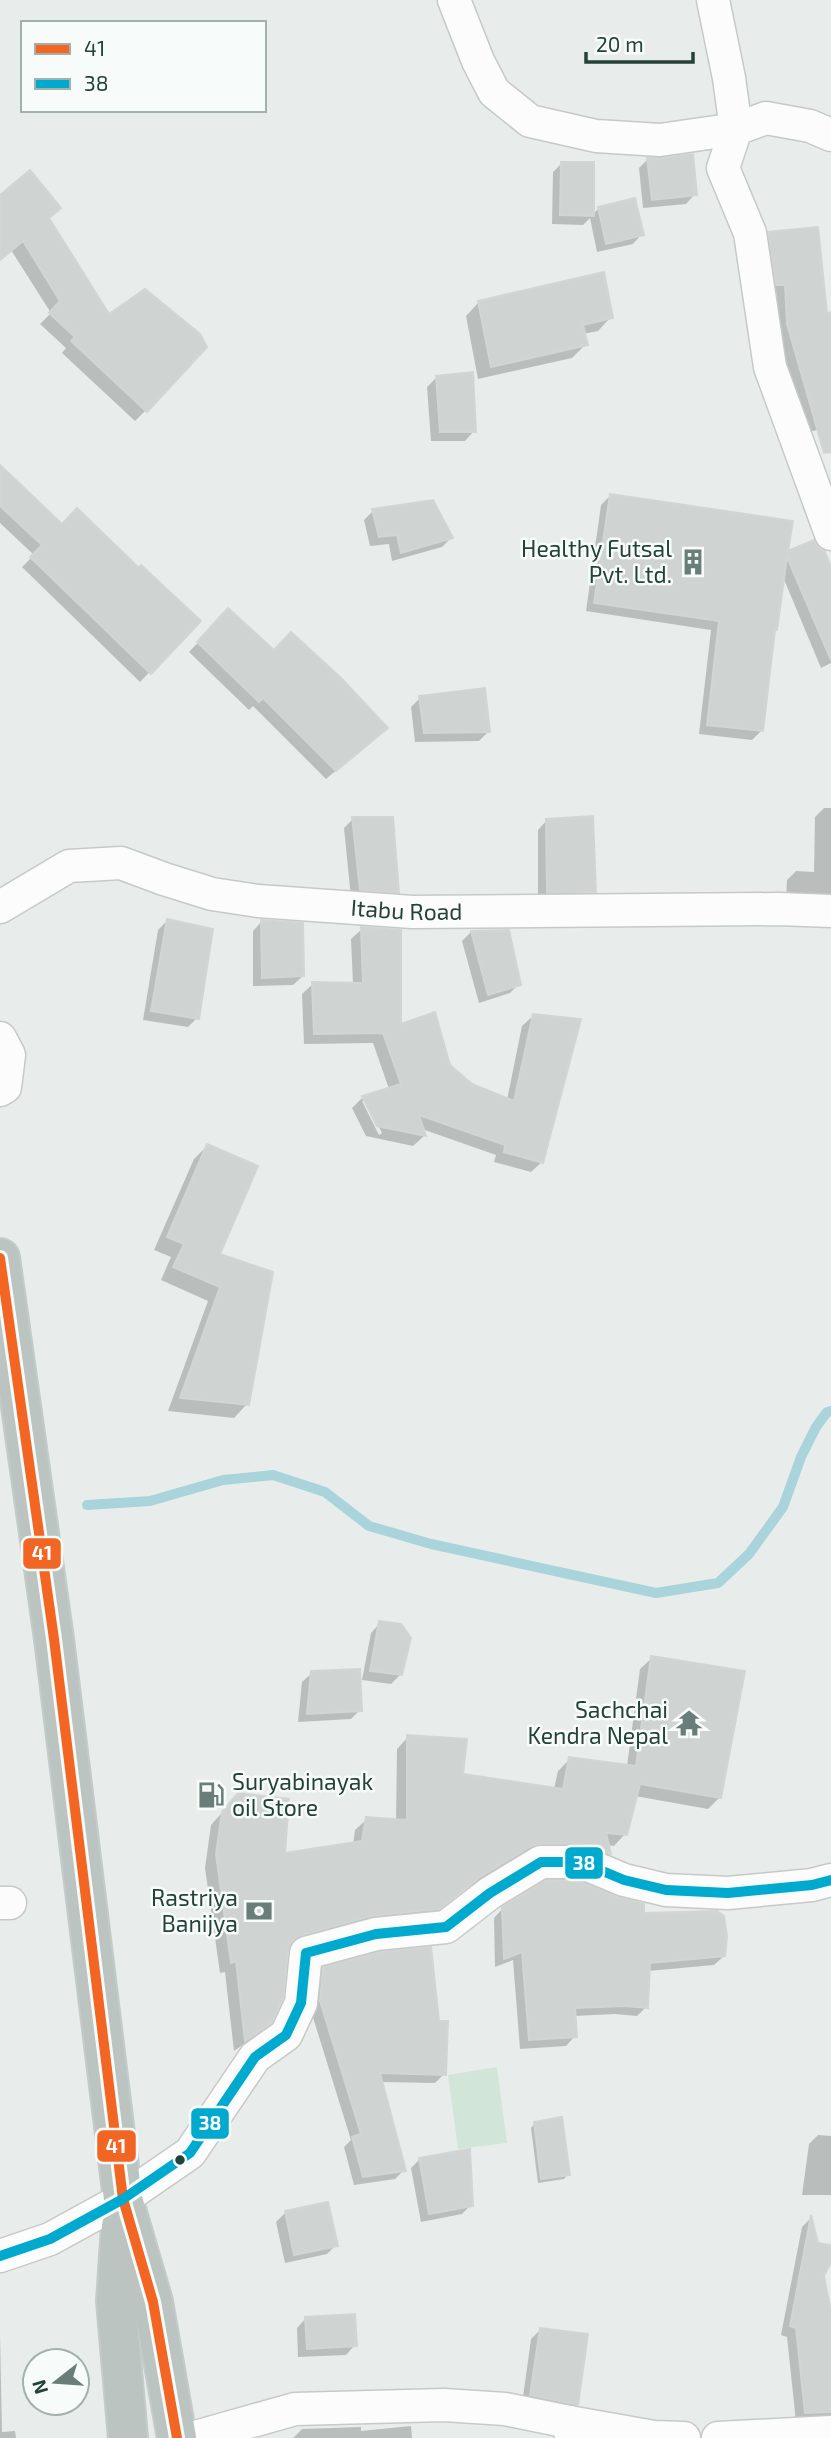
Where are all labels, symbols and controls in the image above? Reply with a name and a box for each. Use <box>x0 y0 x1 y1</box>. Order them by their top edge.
legend <box>21 21 266 112</box>
scale bar <box>586 21 693 65</box>
text: 20 m <box>596 31 644 56</box>
text: 41 <box>84 35 105 60</box>
text: 38 <box>84 70 108 95</box>
place label: Healthy Futsal Pvt. Ltd. <box>521 534 672 588</box>
building icon: Healthy Futsal Pvt. Ltd. <box>678 547 708 577</box>
street label: Itabu Road <box>350 893 463 925</box>
line badge: 41 <box>22 1537 62 1570</box>
text: 41 <box>32 1541 52 1564</box>
place label: Sachchai Kendra Nepal <box>527 1695 668 1749</box>
temple icon: Sachchai Kendra Nepal <box>674 1708 704 1738</box>
place label: Suryabinayak oil Store <box>232 1767 373 1821</box>
fuel station icon: Suryabinayak oil Store <box>196 1780 226 1810</box>
line badge: 38 <box>564 1846 604 1880</box>
text: 38 <box>573 1851 595 1874</box>
place label: Rastriya Banijya <box>151 1883 238 1937</box>
bank icon: Rastriya Banijya <box>244 1896 274 1926</box>
line badge: 38 <box>190 2107 230 2140</box>
text: 38 <box>199 2111 221 2134</box>
line badge: 41 <box>96 2129 137 2163</box>
text: 41 <box>106 2134 126 2157</box>
unlabelled marker <box>173 2153 187 2167</box>
north arrow <box>21 2347 91 2417</box>
text: N <box>26 2377 52 2397</box>

